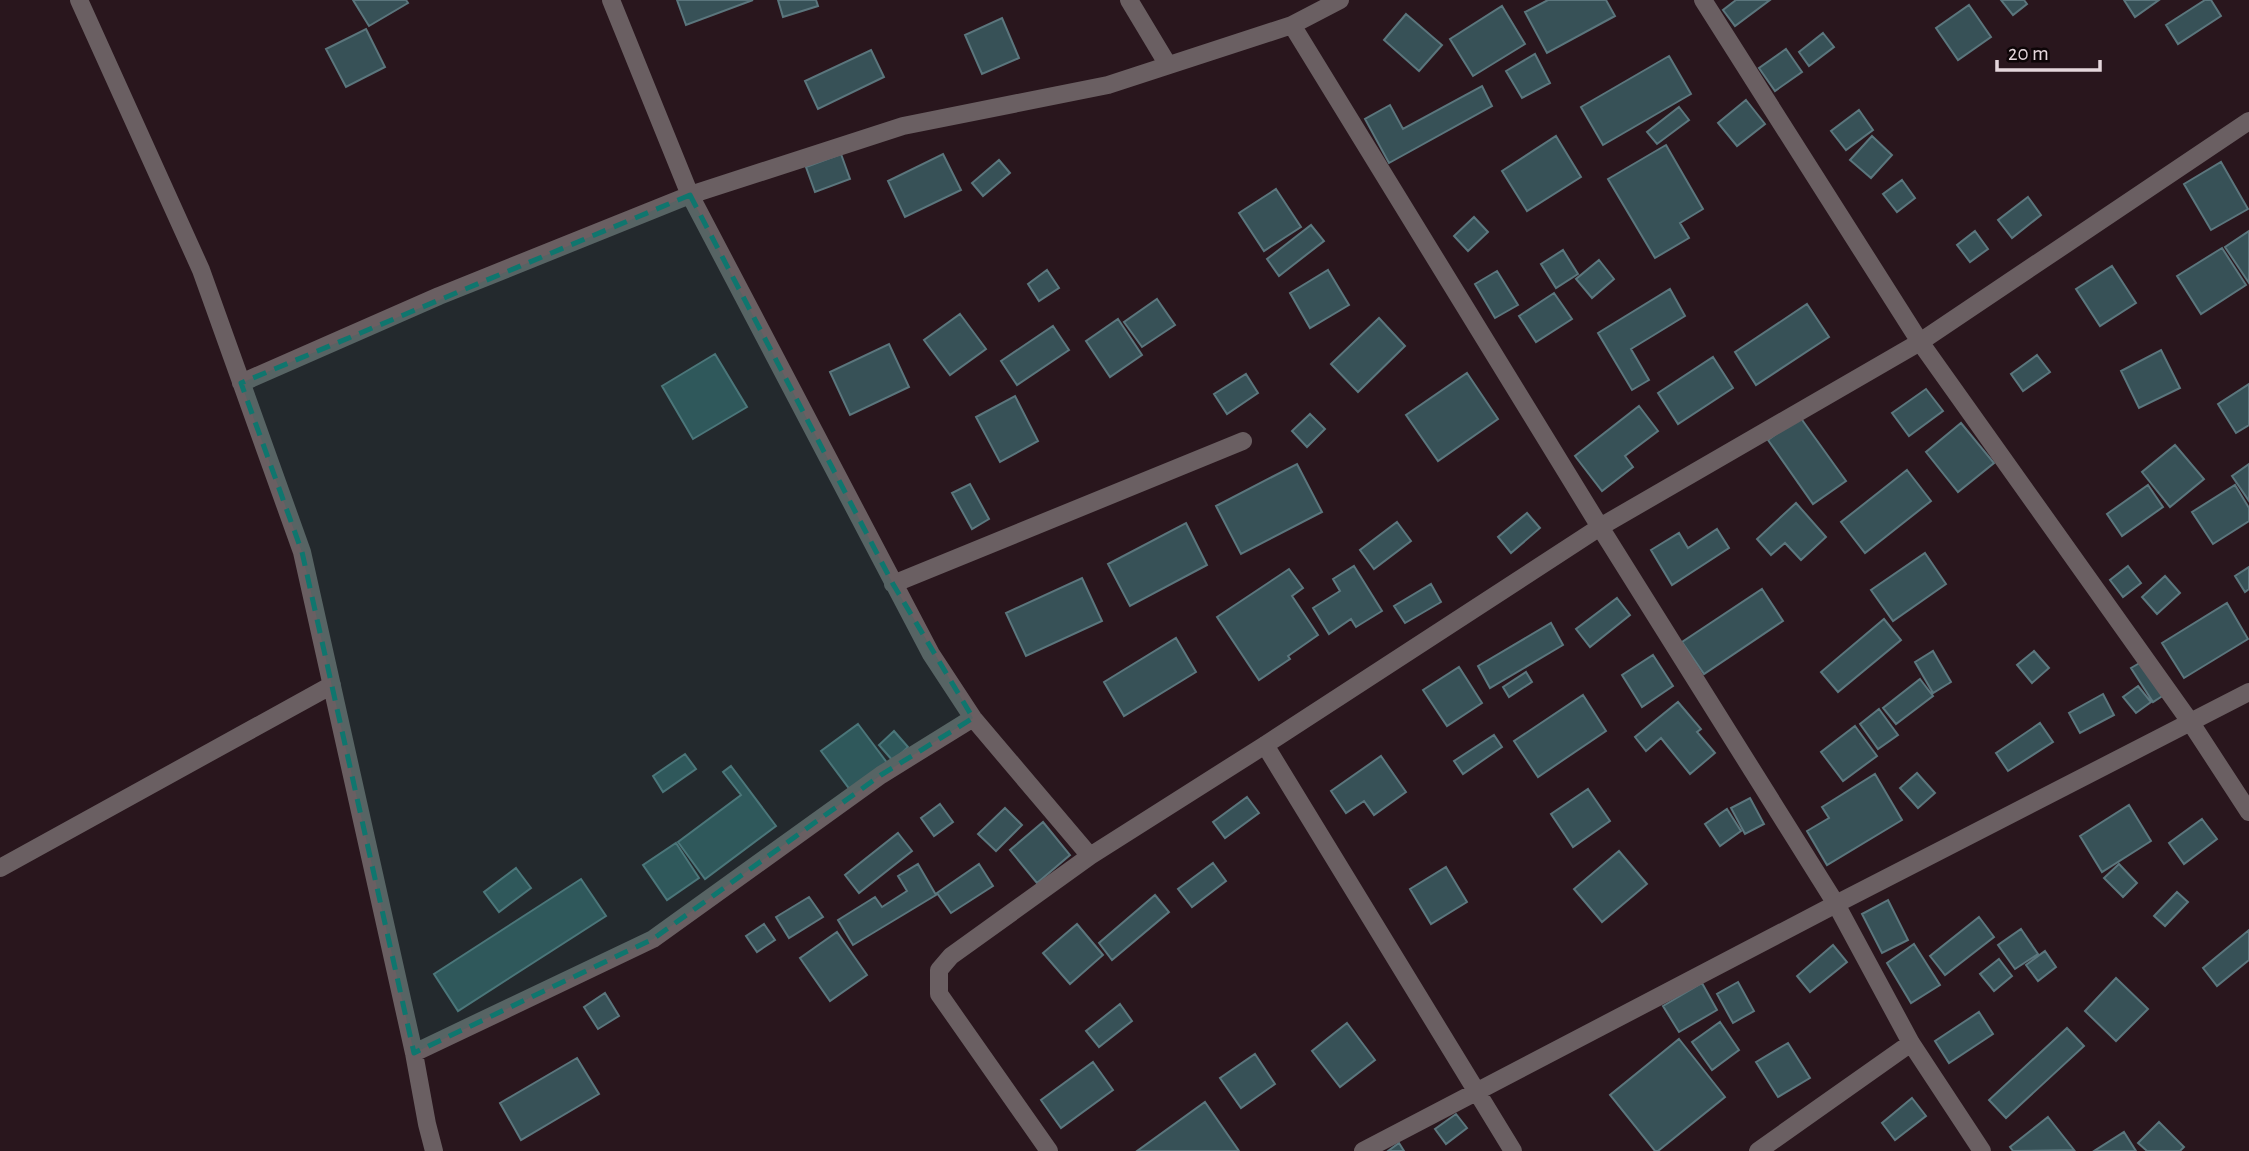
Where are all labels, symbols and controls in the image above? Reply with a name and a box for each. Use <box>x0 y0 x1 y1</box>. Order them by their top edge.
scale bar <box>1997 28 2100 72</box>
text: 20 m <box>2008 43 2049 64</box>

